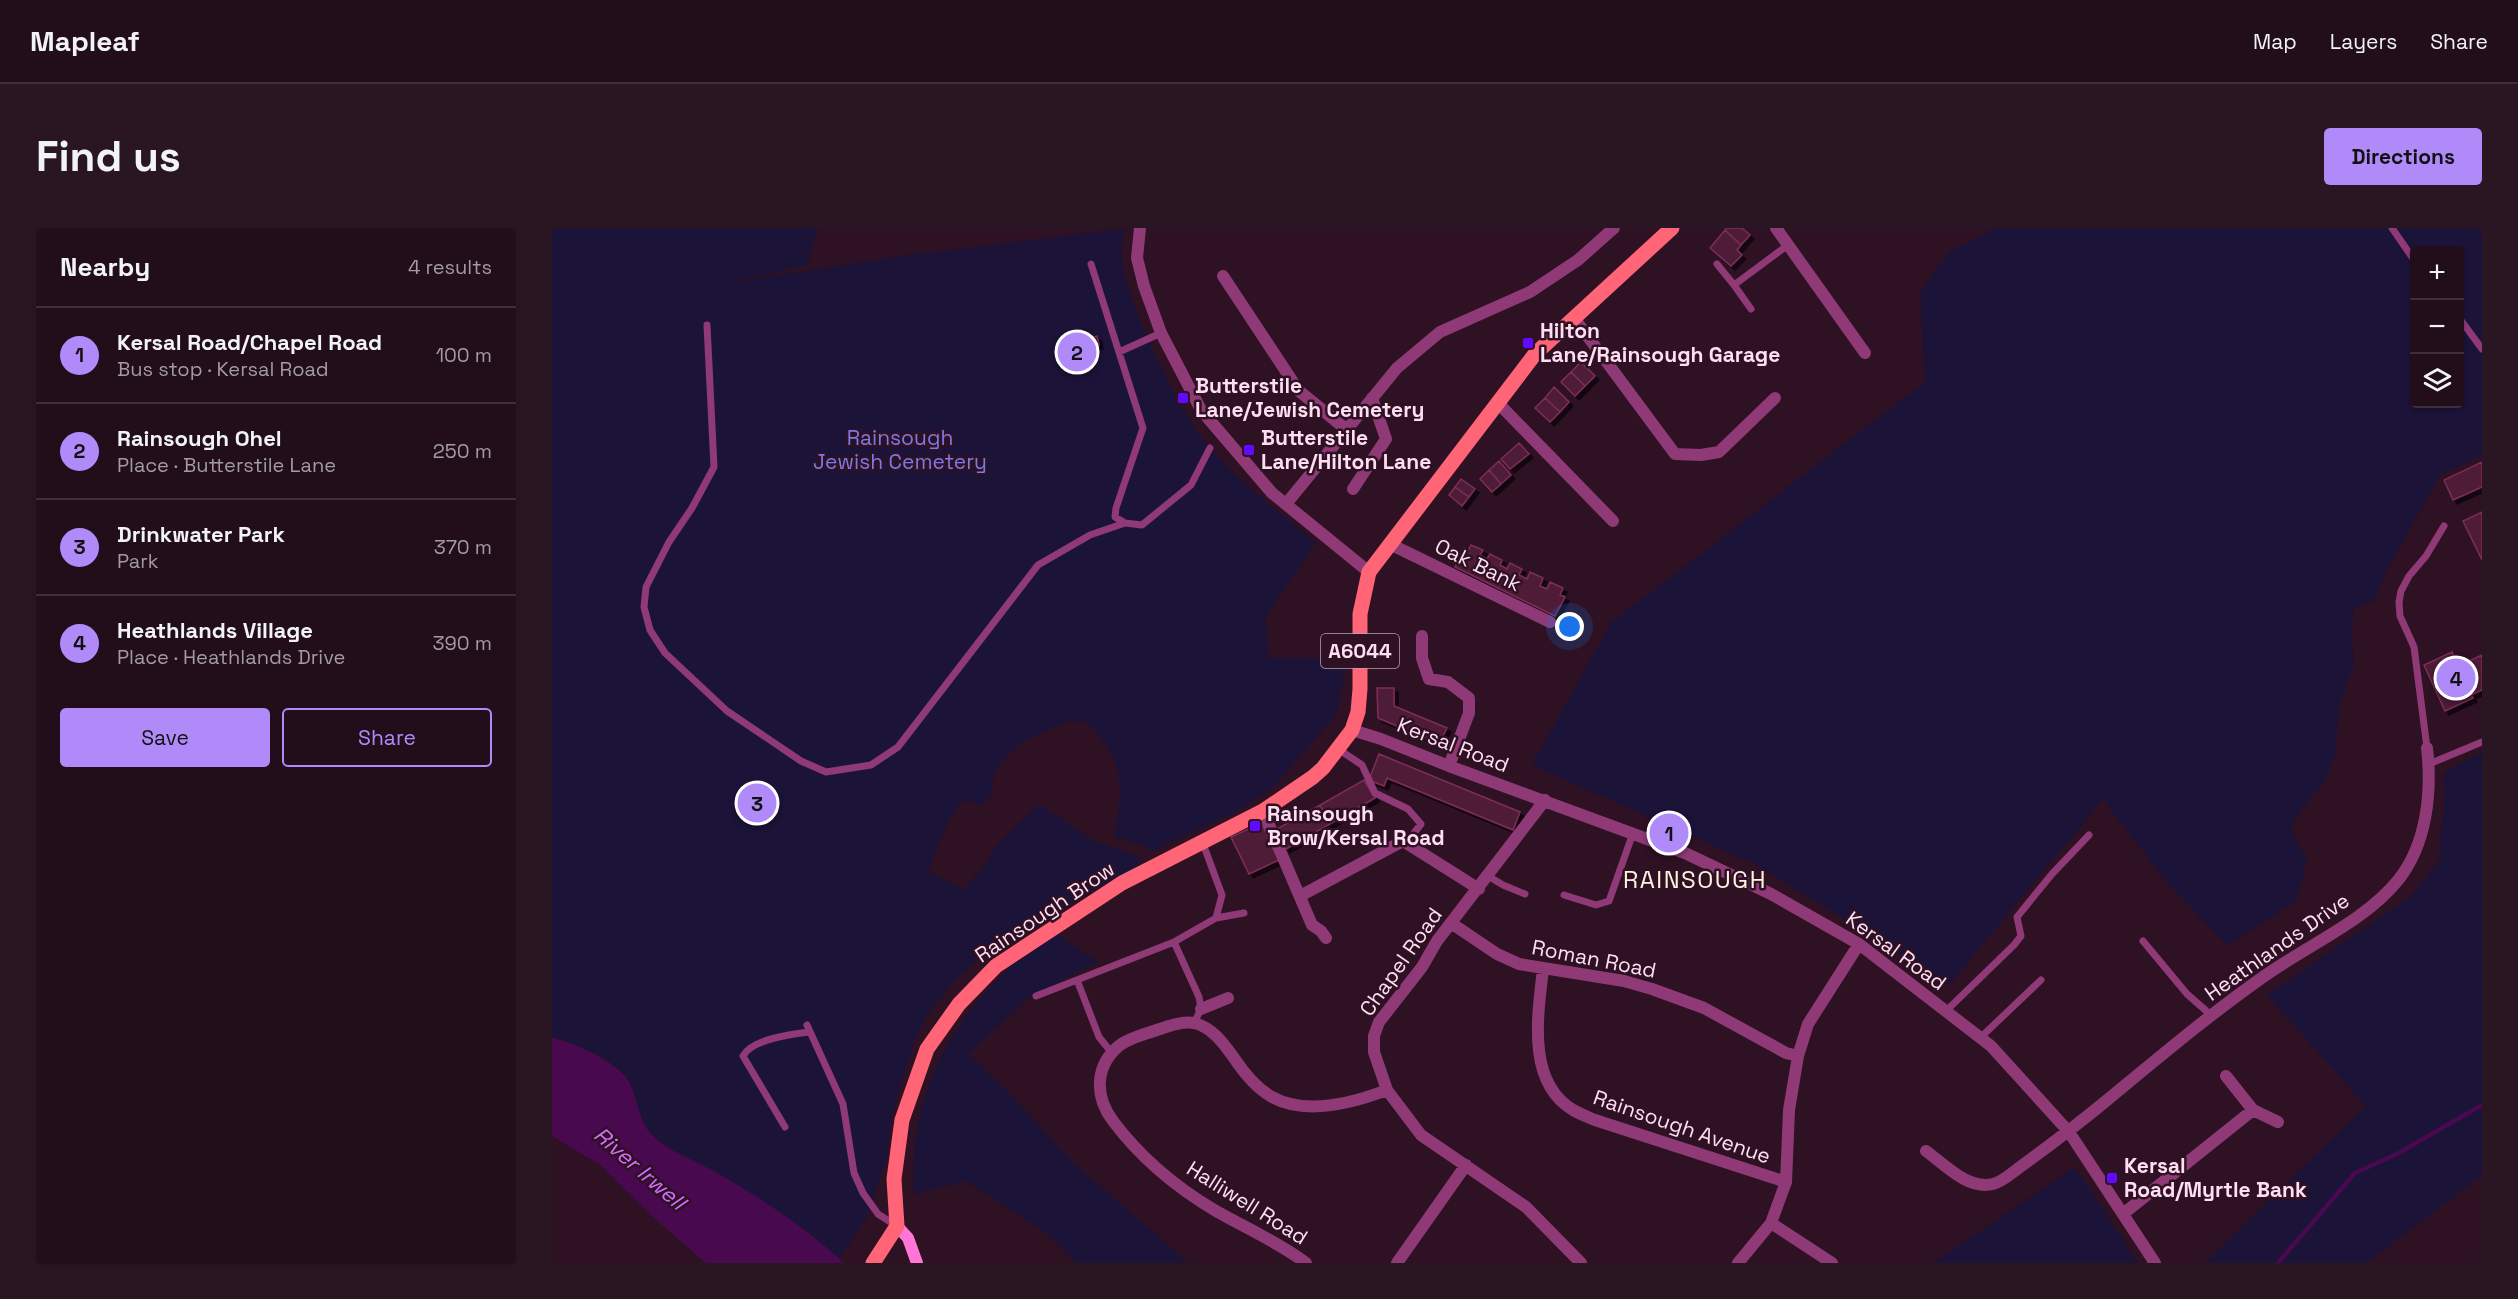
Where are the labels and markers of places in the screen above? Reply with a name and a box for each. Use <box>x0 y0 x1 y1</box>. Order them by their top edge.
place label: Hilton Lane/Rainsough Garage <box>1540 317 1780 368</box>
pin: 2 <box>1058 330 1096 374</box>
marker: Hilton Lane/Rainsough Garage <box>1521 336 1535 350</box>
place label: Butterstile Lane/Jewish Cemetery <box>1195 372 1424 423</box>
marker: Butterstile Lane/Jewish Cemetery <box>1176 391 1190 405</box>
place label: Butterstile Lane/Hilton Lane <box>1261 424 1431 475</box>
marker: Butterstile Lane/Hilton Lane <box>1242 443 1256 457</box>
pin: 4 <box>2436 656 2476 700</box>
pin: 3 <box>738 780 776 826</box>
place label: Rainsough Brow/Kersal Road <box>1267 800 1445 851</box>
pin: 1 <box>1650 810 1688 856</box>
marker: Rainsough Brow/Kersal Road <box>1248 819 1262 833</box>
place label: Kersal Road/Myrtle Bank <box>2124 1152 2307 1203</box>
marker: Kersal Road/Myrtle Bank <box>2105 1171 2119 1185</box>

